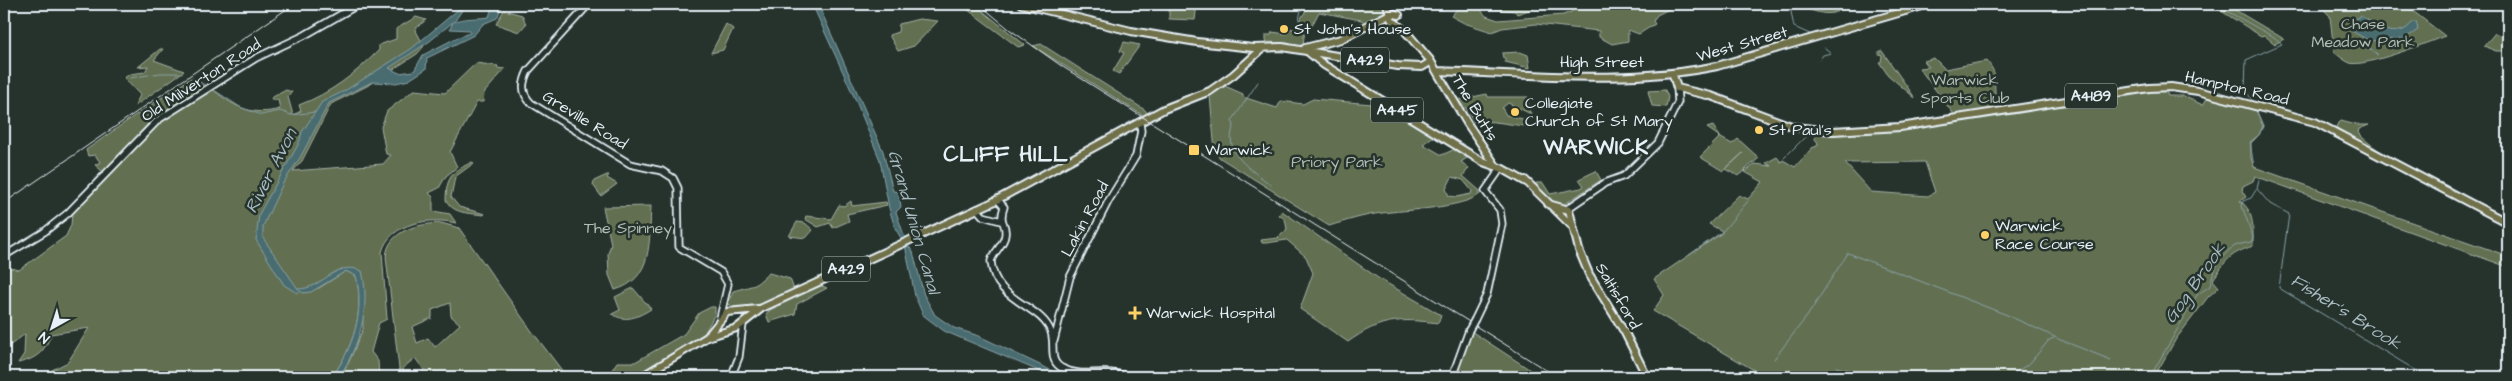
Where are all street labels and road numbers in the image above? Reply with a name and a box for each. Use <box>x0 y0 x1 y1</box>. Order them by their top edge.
street label: West Street <box>1694 20 1791 68</box>
street label: Old Milverton Road <box>137 33 265 127</box>
road number: A429 <box>1341 48 1389 72</box>
street label: High Street <box>1560 51 1645 74</box>
street label: Hampton Road <box>2183 65 2291 111</box>
street label: The Butts <box>1447 71 1503 145</box>
road number: A4189 <box>2065 84 2117 108</box>
street label: Greville Road <box>538 85 632 155</box>
road number: A445 <box>1371 98 1423 122</box>
street label: Lakin Road <box>1056 177 1114 261</box>
road number: A429 <box>822 256 870 282</box>
street label: Saltisford <box>1590 259 1646 333</box>

